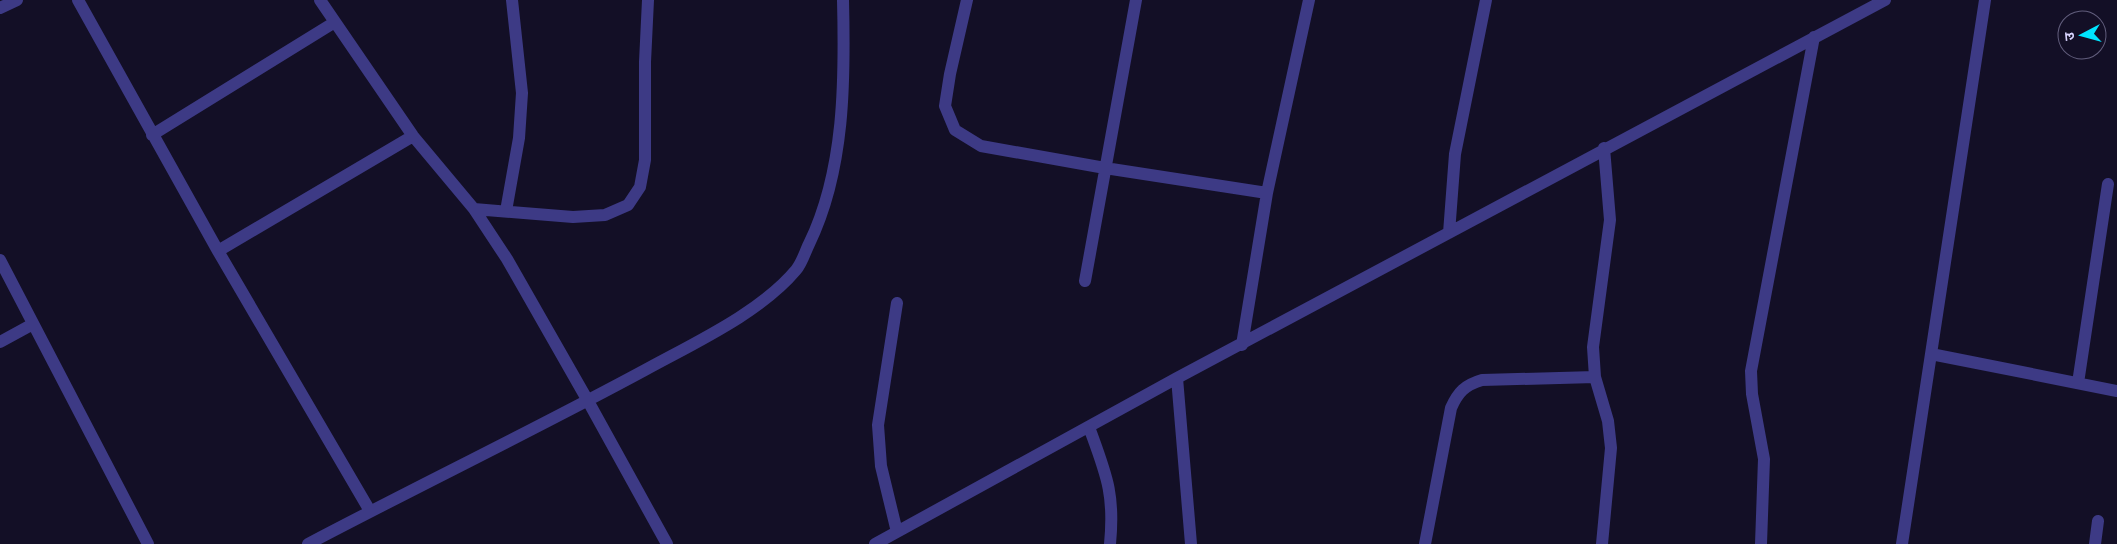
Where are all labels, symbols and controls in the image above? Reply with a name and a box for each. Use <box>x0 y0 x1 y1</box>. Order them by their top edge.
north arrow <box>2057 10 2107 60</box>
text: उ <box>2061 31 2078 41</box>

